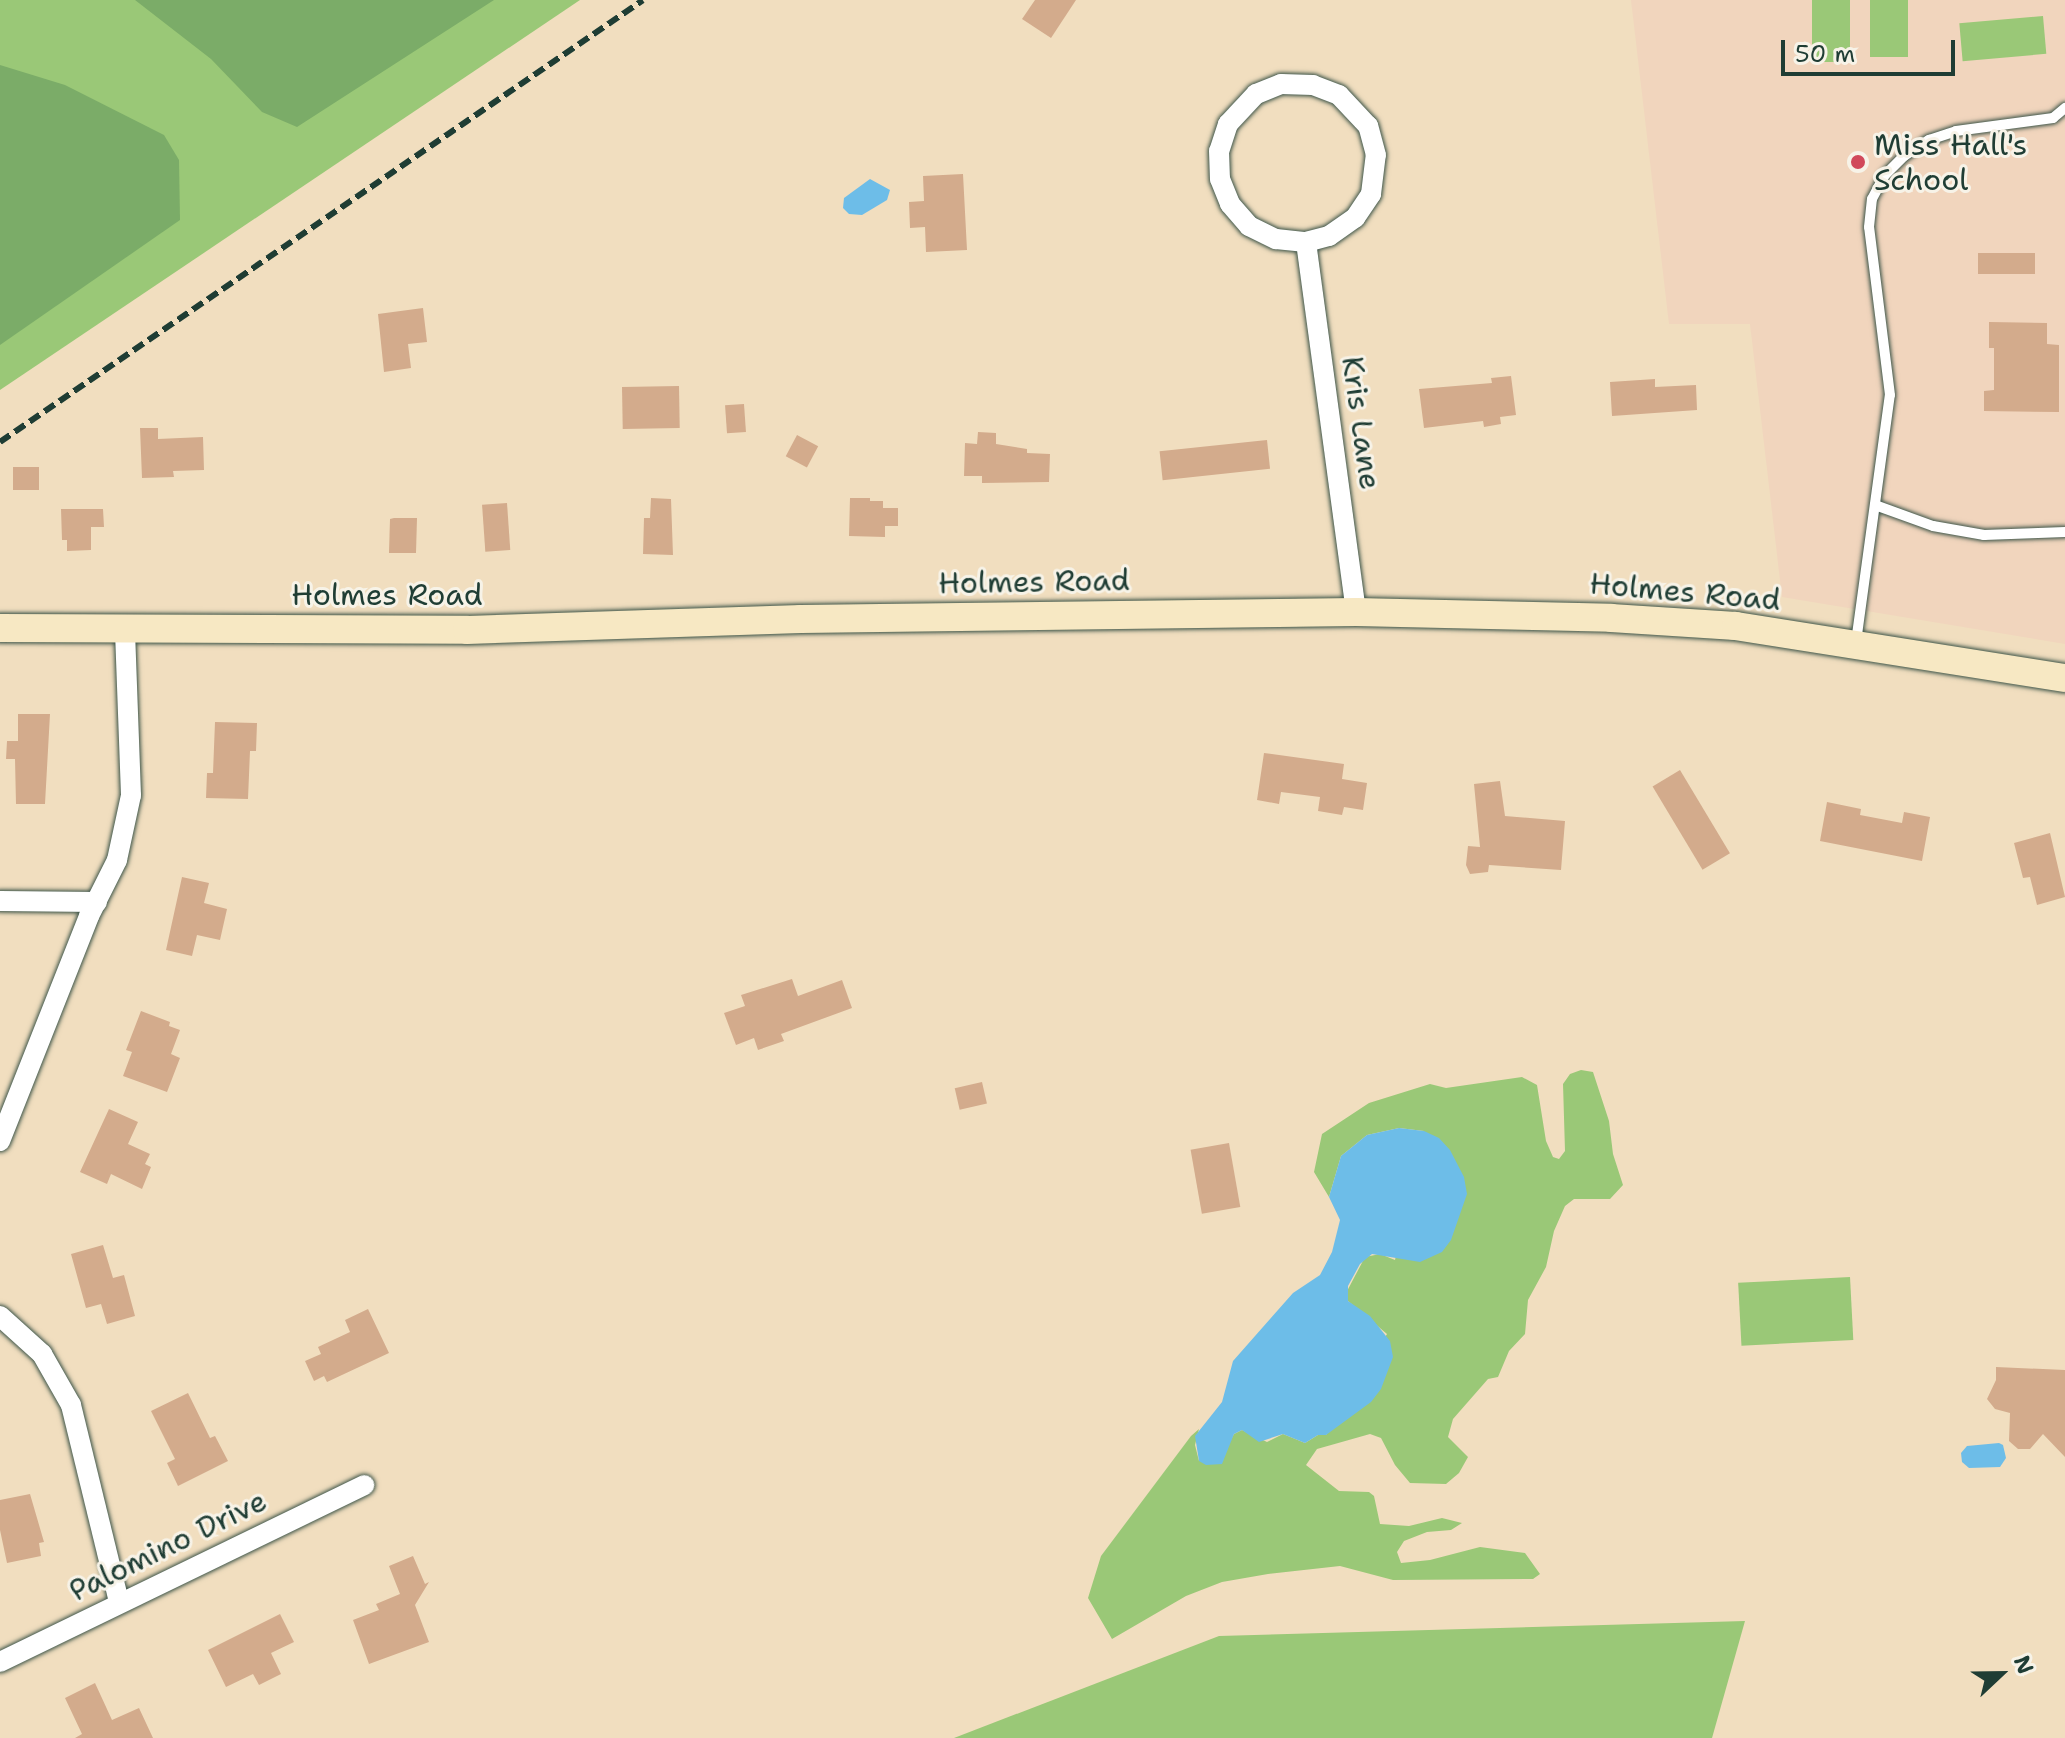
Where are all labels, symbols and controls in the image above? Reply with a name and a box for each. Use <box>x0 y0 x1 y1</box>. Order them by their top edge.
scale bar <box>1785 24 1959 74</box>
text: 50 m <box>1795 38 1855 70</box>
place label: Miss Hall's School <box>1874 127 2027 198</box>
marker: Miss Hall's School <box>1849 153 1867 171</box>
street label: Kris Lane <box>1334 354 1388 492</box>
street label: Holmes Road <box>938 562 1130 602</box>
street label: Holmes Road <box>1588 566 1782 618</box>
street label: Holmes Road <box>291 577 483 613</box>
street label: Palomino Drive <box>63 1483 273 1609</box>
north arrow <box>1961 1634 2041 1714</box>
text: N <box>2007 1651 2040 1678</box>

